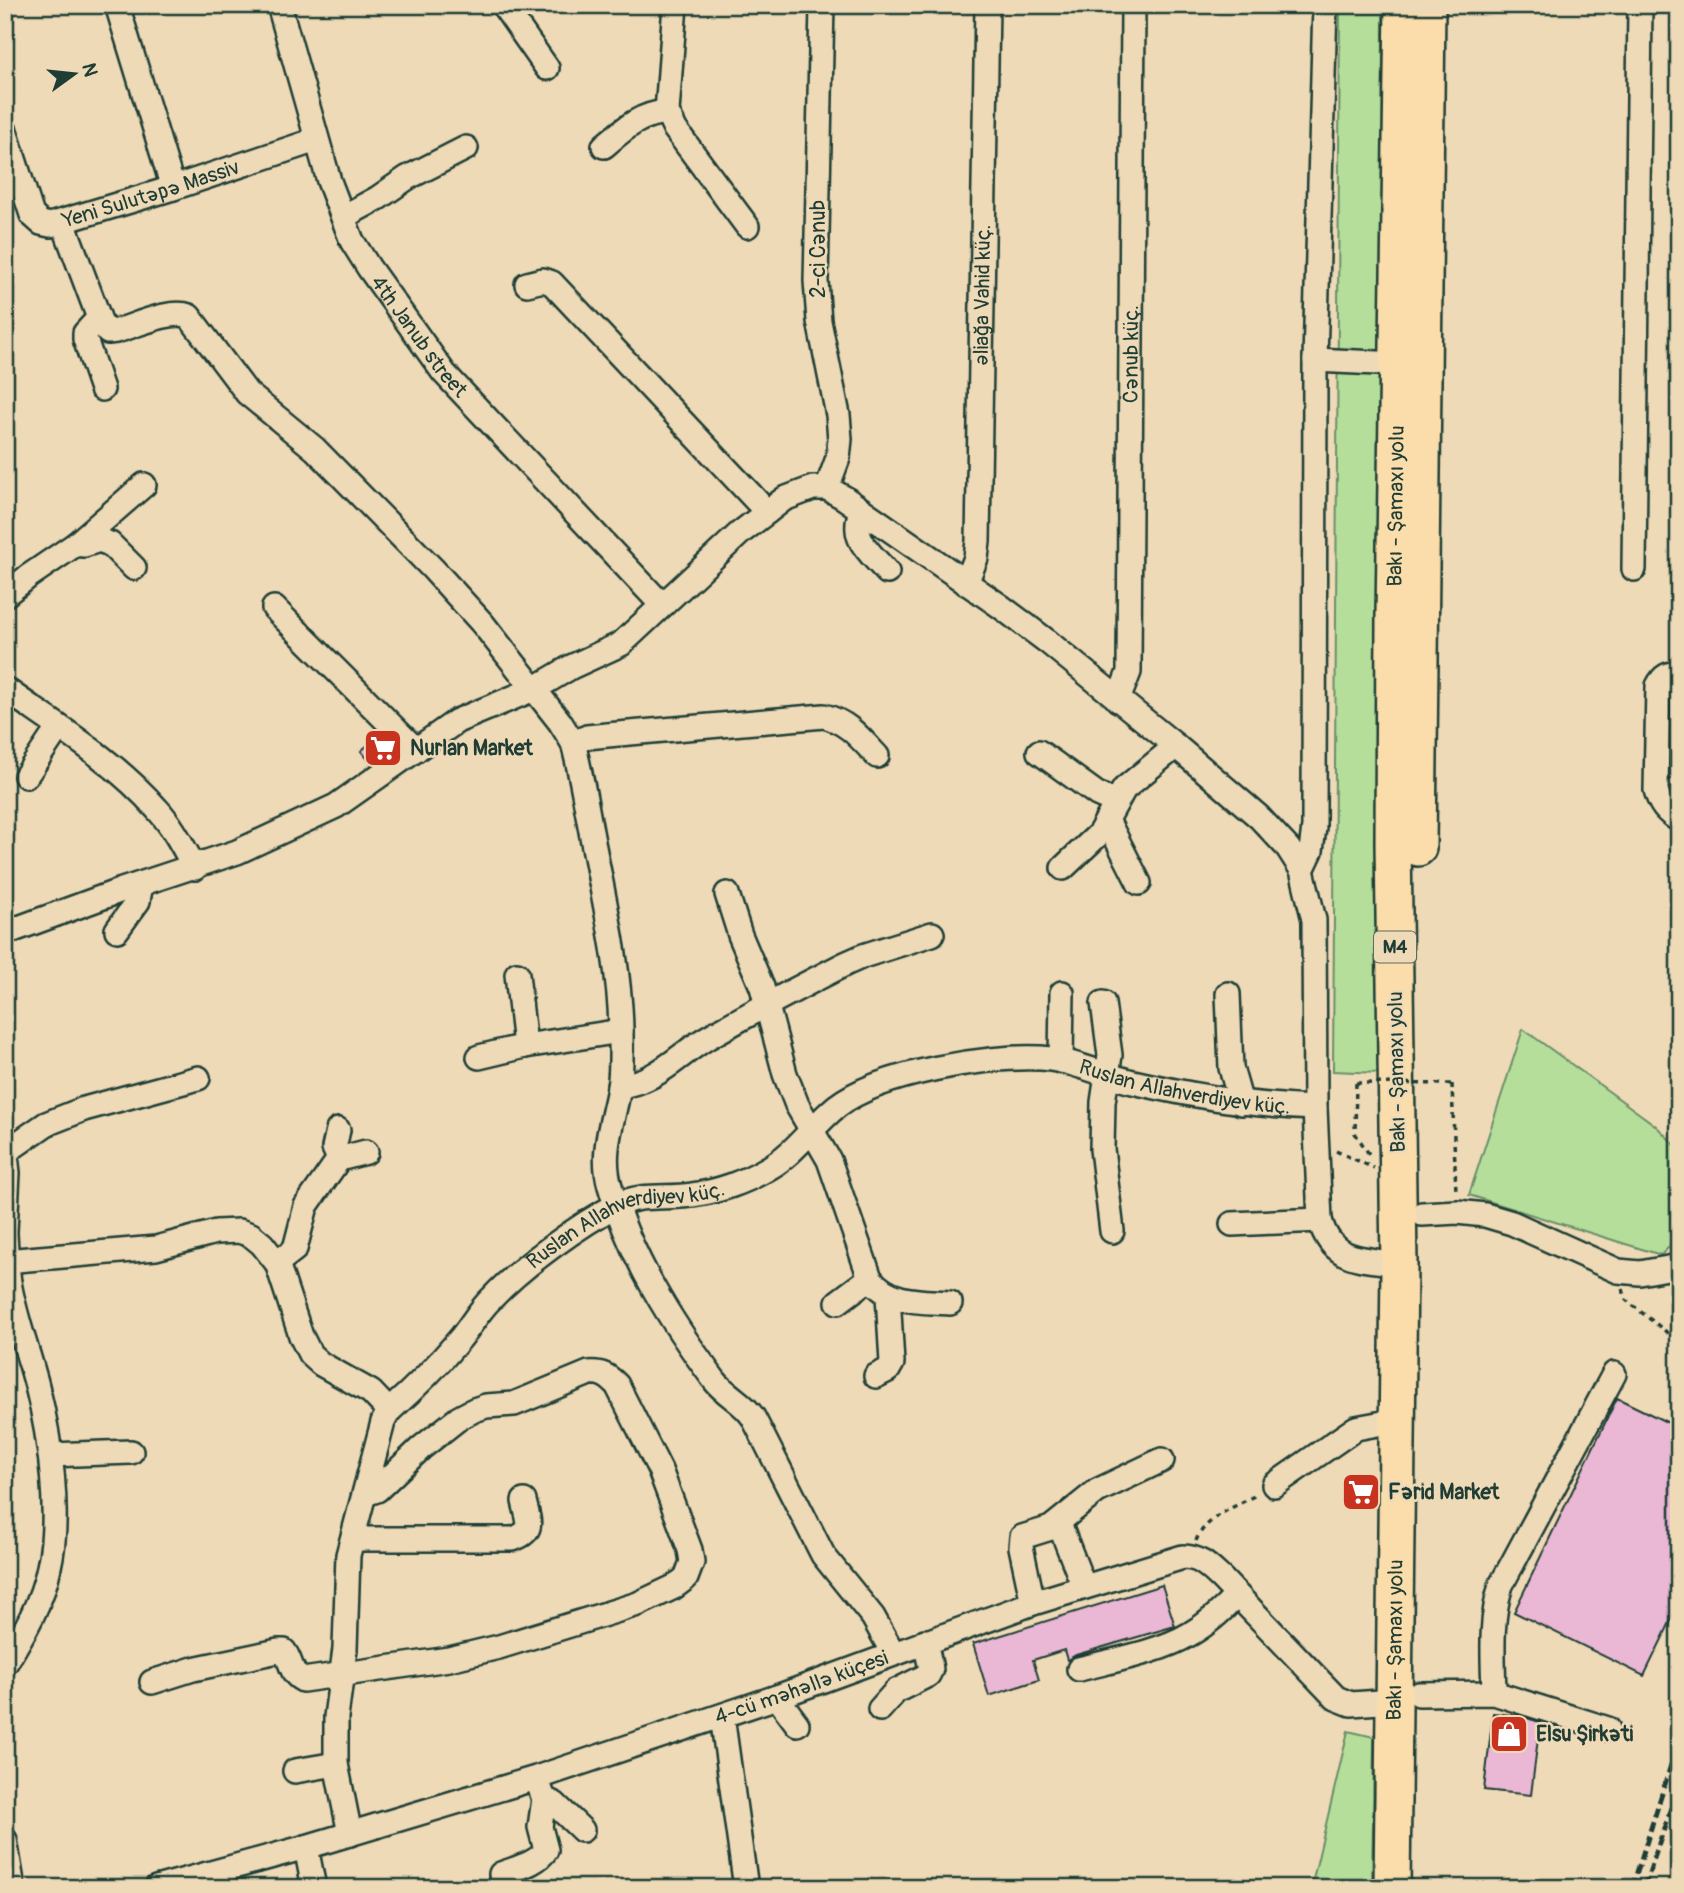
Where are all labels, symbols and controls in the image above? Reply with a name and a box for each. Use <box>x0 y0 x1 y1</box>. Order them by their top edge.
north arrow <box>38 38 108 108</box>
text: N <box>76 61 103 79</box>
street label: Yeni Sulutəpə Massiv <box>58 153 243 234</box>
street label: 2-ci Cənub <box>805 200 832 298</box>
street label: Əliağa Vahid küç. <box>967 224 997 366</box>
street label: 4th Janub street <box>365 270 474 404</box>
street label: Cənub küç. <box>1117 305 1145 403</box>
street label: Bakı - Şamaxı yolu <box>1381 425 1410 587</box>
supermarket icon: Nurlan Market <box>362 727 404 769</box>
place label: Nurlan Market <box>410 735 533 762</box>
road number: M4 <box>1374 931 1416 962</box>
street label: Bakı - Şamaxı yolu <box>1382 991 1412 1153</box>
street label: Ruslan Allahverdiyev küç. <box>1076 1053 1291 1120</box>
street label: Ruslan Allahverdiyev küç. <box>521 1175 728 1275</box>
supermarket icon: Fərid Market <box>1340 1471 1382 1513</box>
place label: Fərid Market <box>1388 1479 1500 1506</box>
street label: Bakı - Şamaxı yolu <box>1380 1559 1409 1721</box>
street label: 4-cü məhəllə küçesi <box>711 1644 892 1731</box>
shop icon: Elsu Şirkəti <box>1488 1713 1530 1755</box>
place label: Elsu Şirkəti <box>1536 1721 1634 1748</box>

